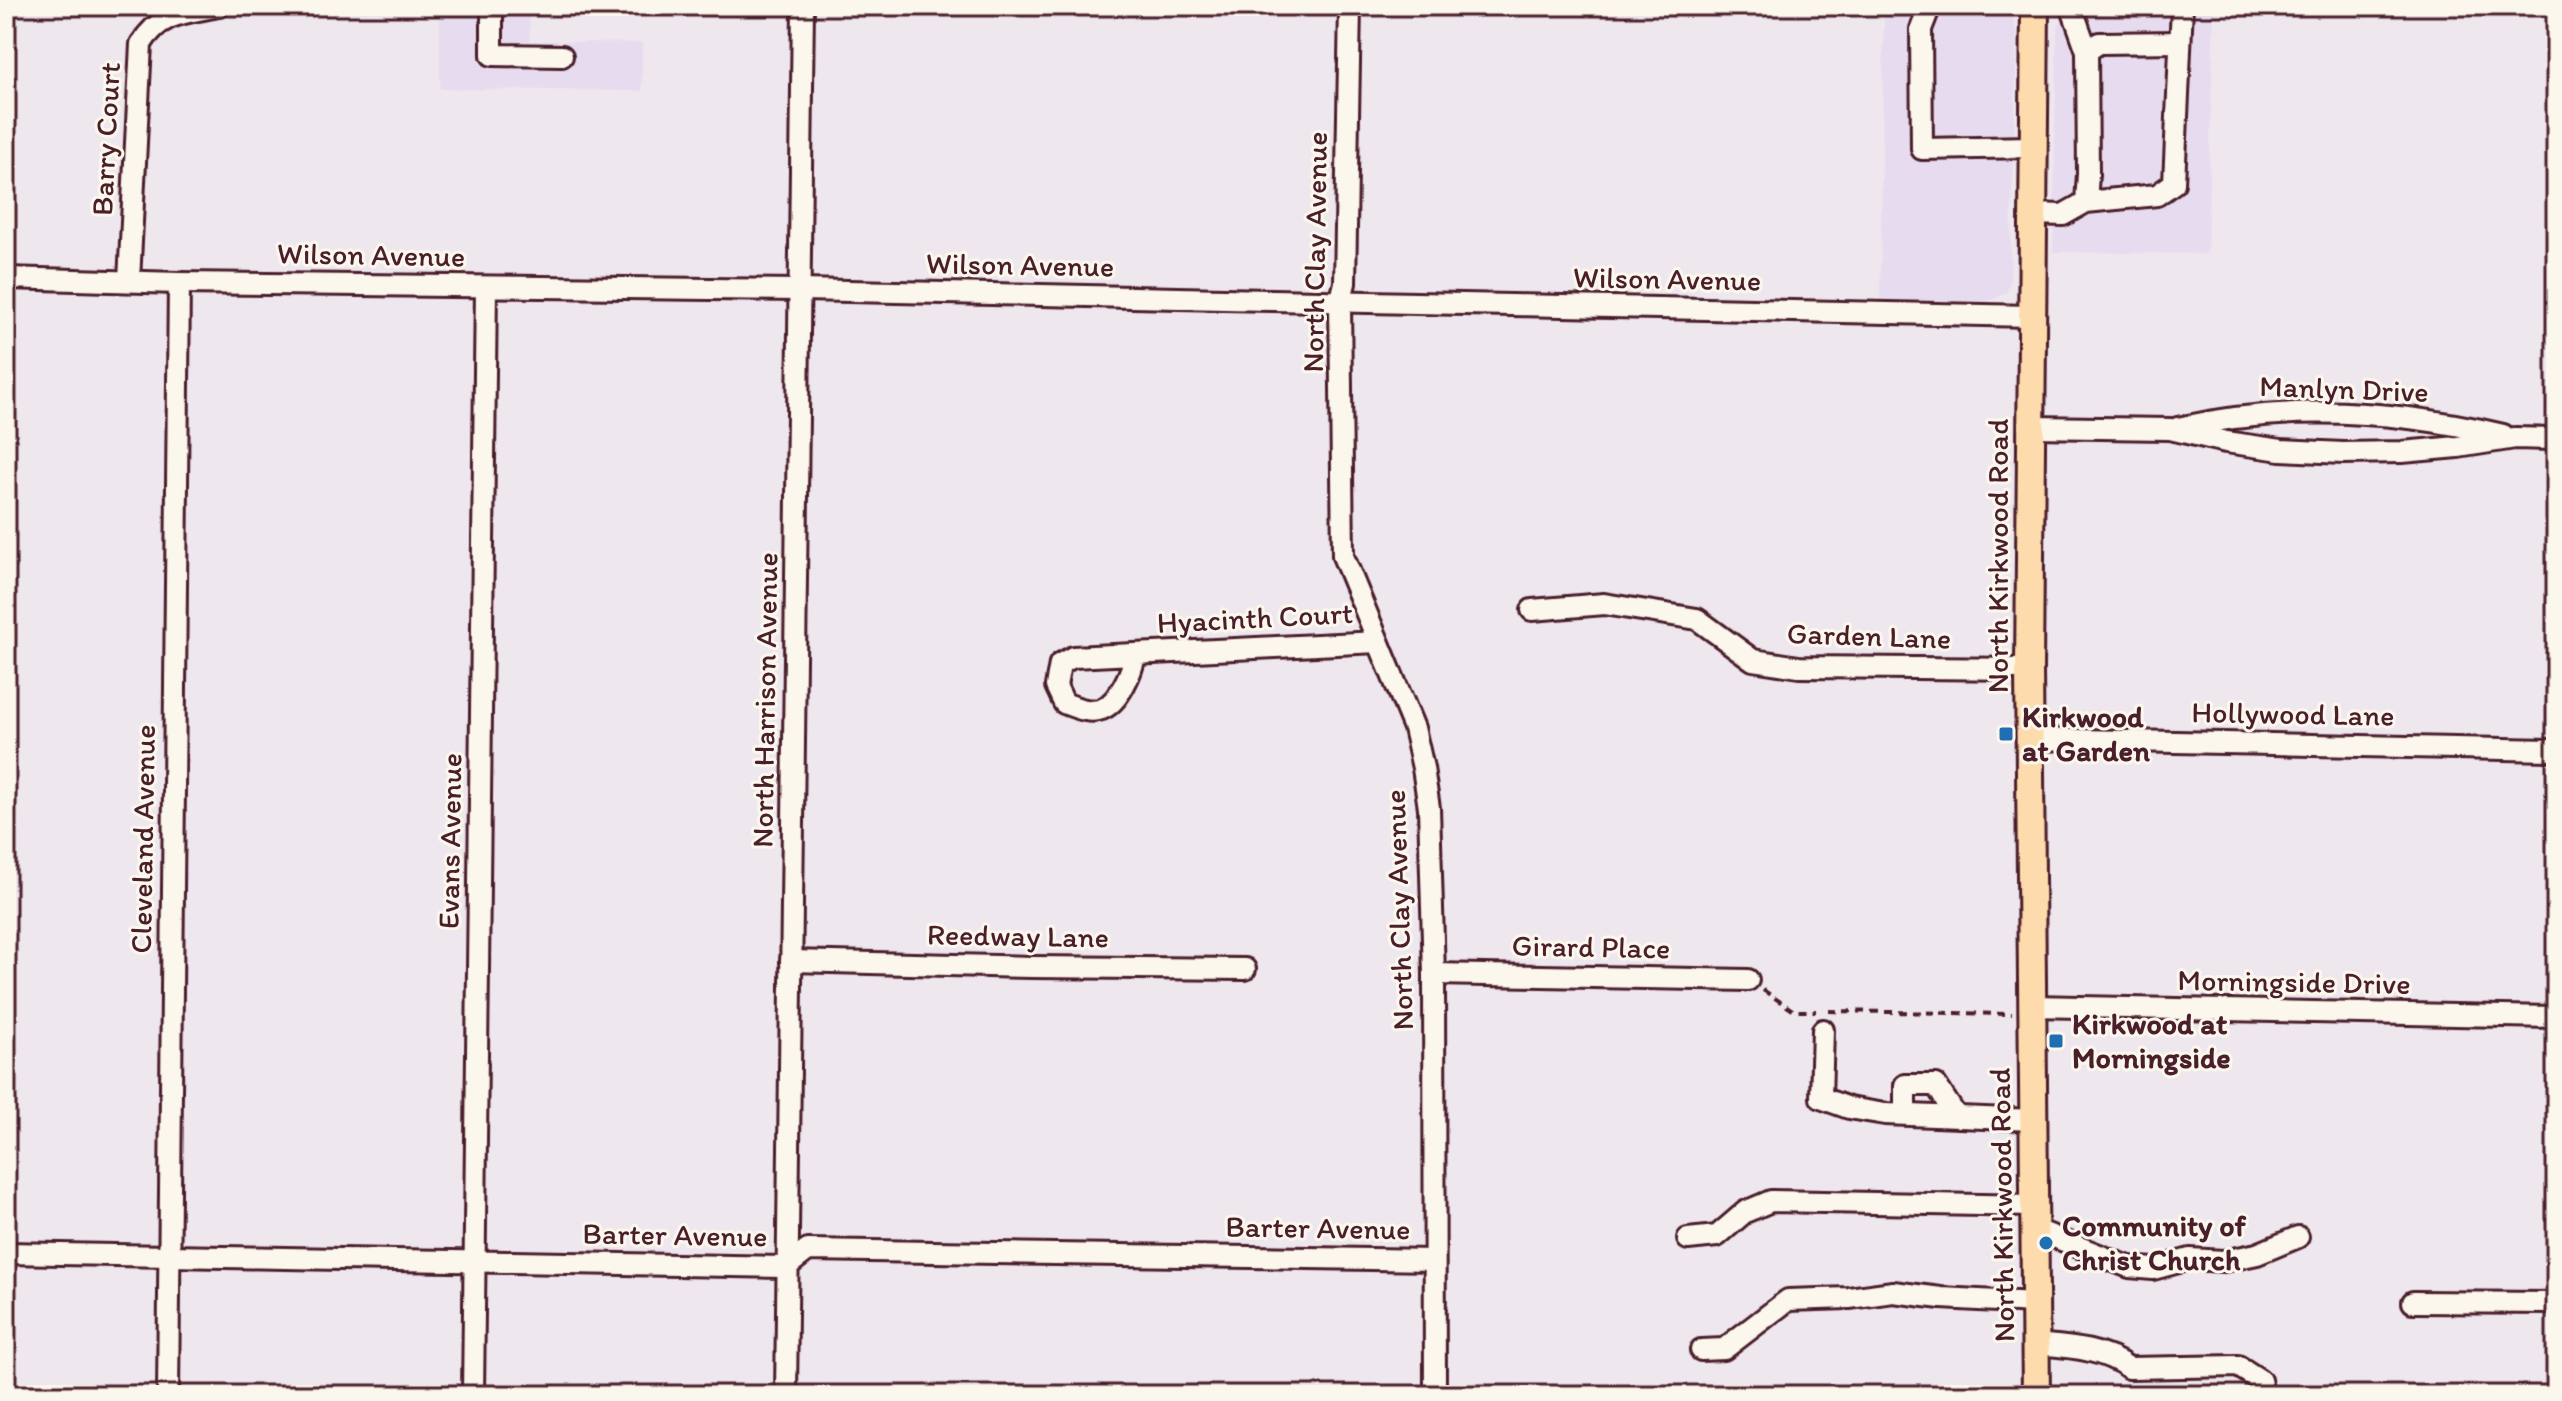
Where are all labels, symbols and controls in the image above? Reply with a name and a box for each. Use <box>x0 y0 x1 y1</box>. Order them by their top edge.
street label: Barry Court <box>83 61 128 217</box>
street label: North Clay Avenue <box>1294 131 1335 373</box>
street label: Wilson Avenue <box>277 234 465 275</box>
street label: Wilson Avenue <box>926 244 1114 285</box>
street label: Wilson Avenue <box>1573 258 1761 299</box>
street label: Manlyn Drive <box>2259 367 2429 410</box>
street label: North Kirkwood Road <box>1979 419 2016 693</box>
street label: North Harrison Avenue <box>743 552 786 848</box>
street label: Hyacinth Court <box>1156 594 1354 641</box>
street label: Garden Lane <box>1786 614 1952 657</box>
street label: Hollywood Lane <box>2191 693 2395 734</box>
place label: Kirkwood at Garden <box>2022 698 2150 769</box>
street label: Cleveland Avenue <box>122 724 163 954</box>
marker: Kirkwood at Garden <box>1997 725 2015 743</box>
street label: Evans Avenue <box>429 753 470 929</box>
street label: North Clay Avenue <box>1376 789 1421 1031</box>
street label: Reedway Lane <box>927 915 1109 956</box>
street label: Girard Place <box>1511 927 1671 966</box>
street label: Morningside Drive <box>2177 961 2411 1002</box>
place label: Kirkwood at Morningside <box>2072 1005 2231 1076</box>
marker: Kirkwood at Morningside <box>2047 1032 2065 1050</box>
street label: North Kirkwood Road <box>1981 1067 2022 1343</box>
street label: Barter Avenue <box>1225 1207 1411 1248</box>
place label: Community of Christ Church <box>2062 1207 2246 1278</box>
street label: Barter Avenue <box>582 1214 768 1255</box>
marker: Community of Christ Church <box>2037 1234 2055 1252</box>

